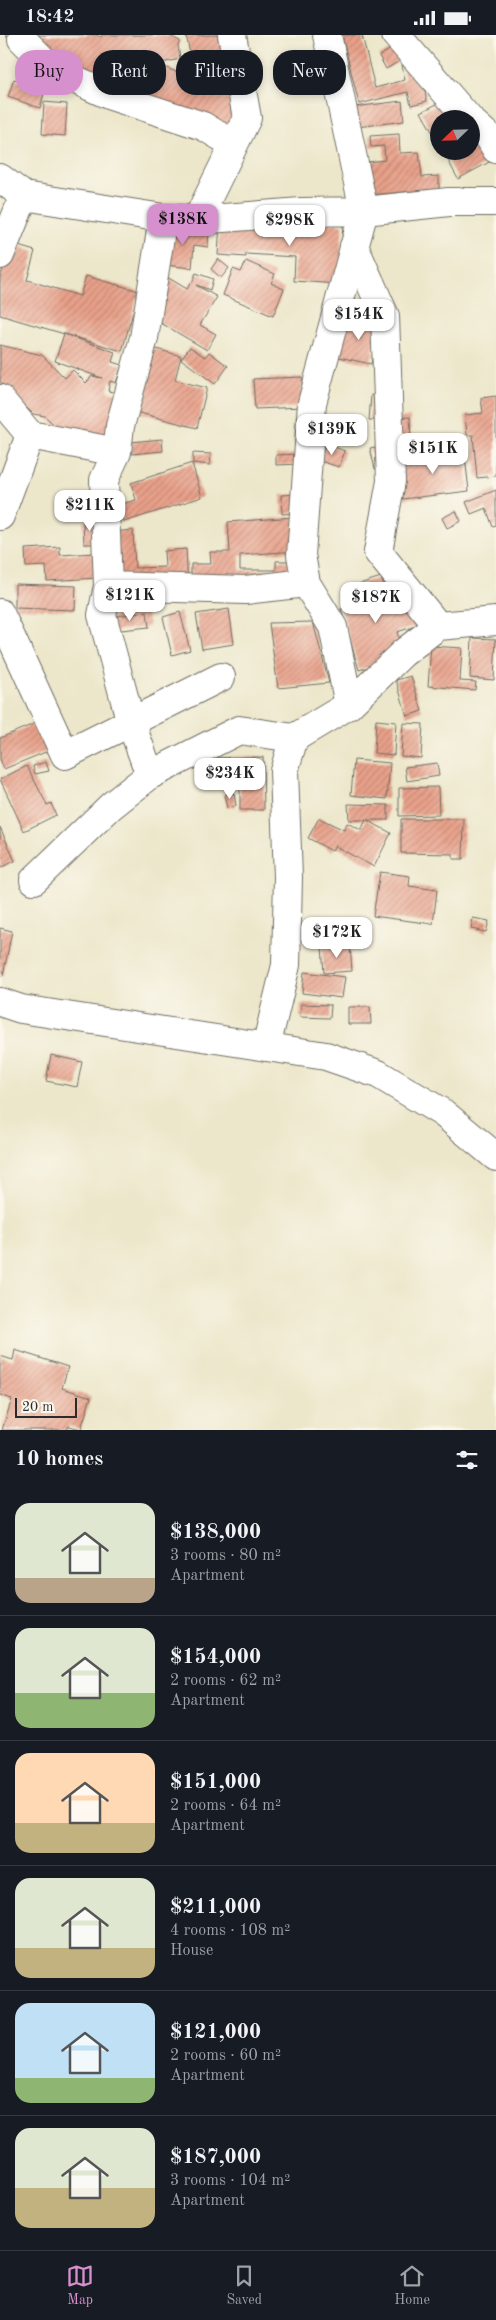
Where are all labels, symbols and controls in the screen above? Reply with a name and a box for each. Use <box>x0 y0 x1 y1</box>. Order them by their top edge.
text: 18:42 <box>25 8 74 27</box>
chip: Buy <box>15 50 83 95</box>
chip: Rent <box>93 50 166 95</box>
chip: Filters <box>176 50 263 95</box>
chip: New <box>273 50 346 95</box>
north arrow <box>430 110 480 160</box>
map controls <box>430 110 480 160</box>
pin: $138K <box>148 203 218 246</box>
pin: $298K <box>255 205 325 247</box>
text: $138K <box>158 212 208 228</box>
text: $298K <box>265 213 315 229</box>
pin: $154K <box>324 299 394 341</box>
text: $154K <box>334 307 384 323</box>
pin: $139K <box>297 413 367 456</box>
text: $139K <box>307 422 357 438</box>
pin: $151K <box>398 433 468 475</box>
text: $151K <box>408 441 458 457</box>
pin: $211K <box>55 489 125 532</box>
text: $211K <box>65 498 115 514</box>
pin: $121K <box>95 579 165 622</box>
pin: $187K <box>341 581 411 624</box>
text: $121K <box>105 588 155 604</box>
text: $187K <box>351 590 401 606</box>
pin: $234K <box>195 757 265 800</box>
text: $234K <box>205 766 255 782</box>
pin: $172K <box>302 917 372 959</box>
text: $172K <box>312 925 362 941</box>
scale bar <box>15 1395 78 1418</box>
text: 20 m <box>22 1400 53 1414</box>
icon: filters <box>453 1446 481 1474</box>
text: 10 homes <box>15 1449 103 1470</box>
text: $138,000 <box>170 1522 261 1543</box>
icon: home <box>55 1523 115 1583</box>
text: 3 rooms · 80 m² <box>170 1548 281 1564</box>
text: Apartment <box>170 1568 245 1584</box>
text: $154,000 <box>170 1647 261 1668</box>
icon: home <box>55 1648 115 1708</box>
text: 2 rooms · 62 m² <box>170 1673 281 1689</box>
text: Apartment <box>170 1693 245 1709</box>
text: $151,000 <box>170 1772 261 1793</box>
icon: home <box>55 1773 115 1833</box>
text: 2 rooms · 64 m² <box>170 1798 281 1814</box>
text: Apartment <box>170 1818 245 1834</box>
text: $211,000 <box>170 1897 261 1918</box>
icon: home <box>55 1898 115 1958</box>
text: 4 rooms · 108 m² <box>170 1923 290 1939</box>
text: House <box>170 1943 213 1959</box>
text: $121,000 <box>170 2022 261 2043</box>
icon: home <box>55 2023 115 2083</box>
text: 2 rooms · 60 m² <box>170 2048 281 2064</box>
text: Apartment <box>170 2068 245 2084</box>
text: $187,000 <box>170 2147 261 2168</box>
icon: home <box>55 2148 115 2208</box>
text: 3 rooms · 104 m² <box>170 2173 290 2189</box>
text: Apartment <box>170 2193 245 2209</box>
tab: Map <box>66 2262 94 2309</box>
tab: Saved <box>226 2262 262 2309</box>
tab: Home <box>394 2262 430 2309</box>

